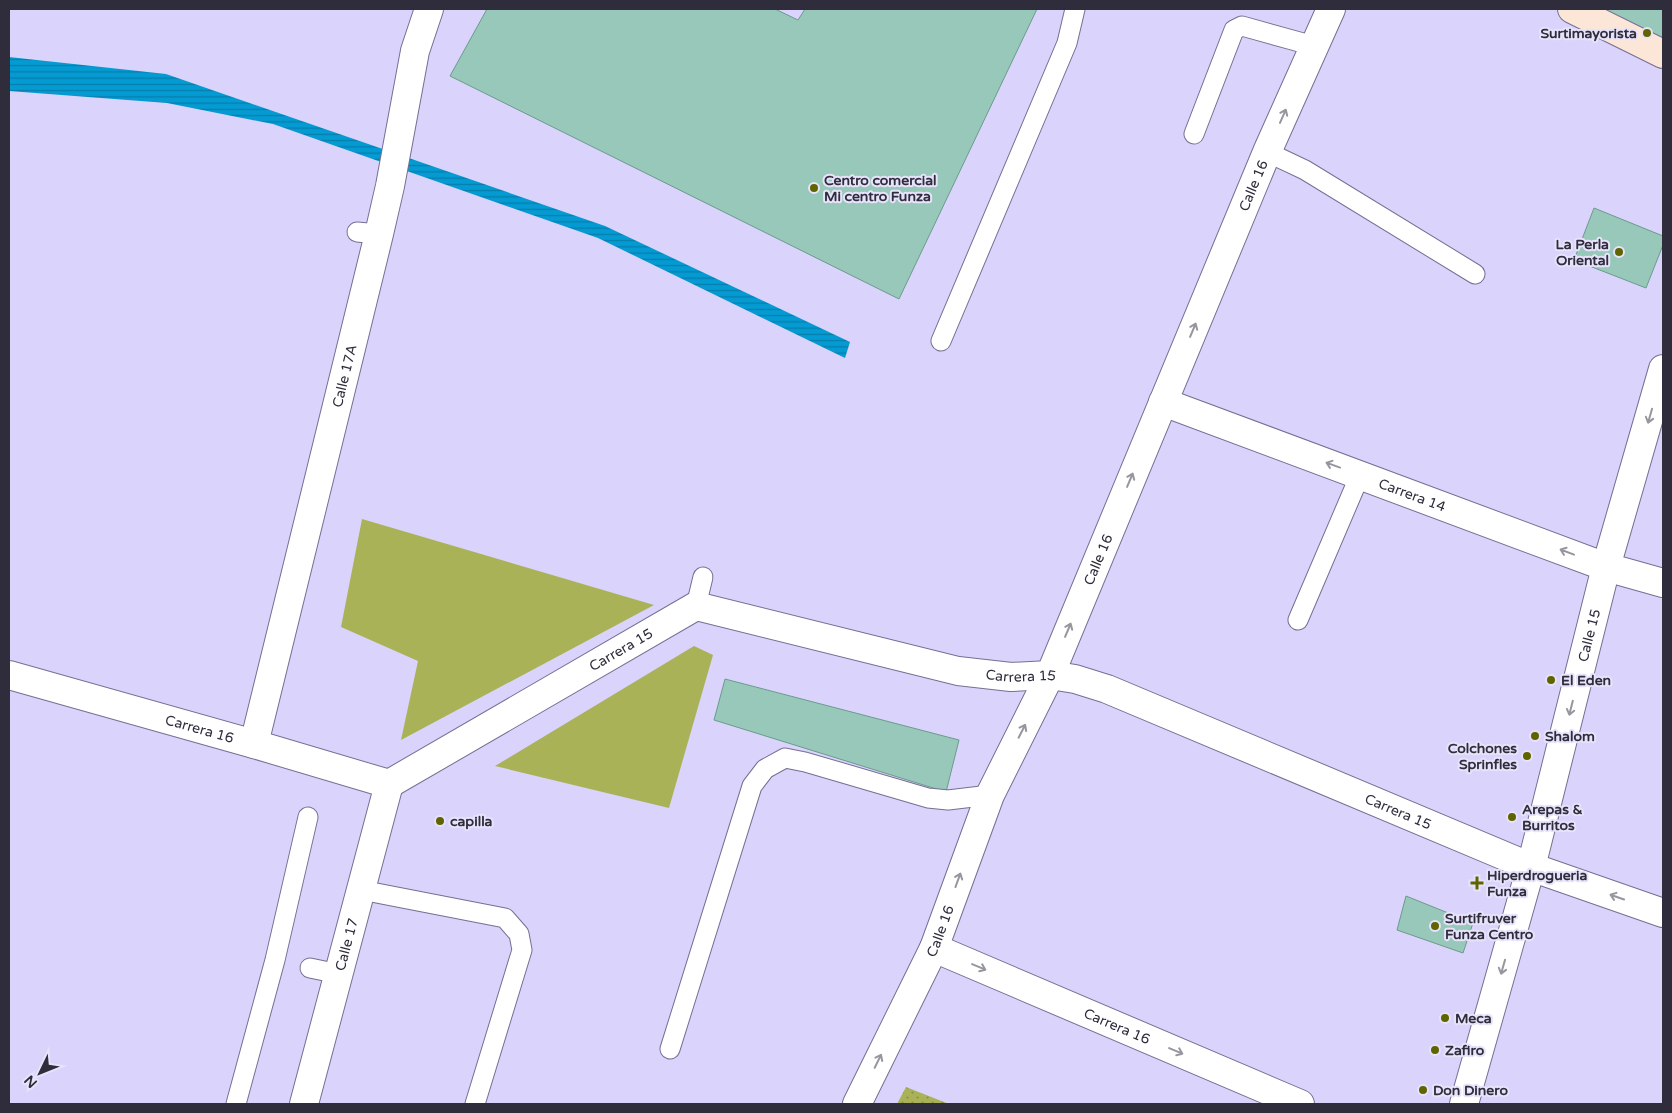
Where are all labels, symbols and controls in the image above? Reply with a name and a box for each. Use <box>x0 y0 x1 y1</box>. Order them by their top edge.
place label: Surtimayorista <box>1541 25 1637 42</box>
marker: Surtimayorista <box>1641 27 1653 39</box>
one-way arrow <box>1278 109 1288 124</box>
street label: Calle 16 <box>1235 157 1271 214</box>
place label: Centro comercial Mi centro Funza <box>824 172 937 205</box>
marker: Centro comercial Mi centro Funza <box>808 182 820 194</box>
place label: La Perla Oriental <box>1556 236 1609 269</box>
marker: La Perla Oriental <box>1613 246 1625 258</box>
one-way arrow <box>1188 323 1198 338</box>
street label: Calle 17A <box>328 343 360 409</box>
one-way arrow <box>1644 408 1654 424</box>
one-way arrow <box>1325 459 1340 468</box>
one-way arrow <box>1126 473 1136 488</box>
street label: Carrera 14 <box>1376 475 1448 515</box>
street label: Calle 16 <box>1080 531 1116 588</box>
one-way arrow <box>1560 547 1575 556</box>
street label: Calle 15 <box>1574 607 1604 664</box>
one-way arrow <box>1065 623 1074 638</box>
street label: Carrera 15 <box>586 625 656 675</box>
street label: Carrera 15 <box>985 666 1057 686</box>
place label: El Eden <box>1561 672 1611 689</box>
marker: El Eden <box>1545 674 1557 686</box>
one-way arrow <box>1566 700 1575 716</box>
street label: Carrera 16 <box>163 711 236 746</box>
one-way arrow <box>1018 724 1027 739</box>
place label: Shalom <box>1545 728 1595 745</box>
marker: Shalom <box>1529 730 1541 742</box>
place label: Colchones Sprinfles <box>1448 740 1517 773</box>
marker: Colchones Sprinfles <box>1521 750 1533 762</box>
street label: Carrera 15 <box>1363 790 1434 833</box>
place label: Arepas & Burritos <box>1522 801 1583 834</box>
marker: Arepas & Burritos <box>1506 811 1518 823</box>
place label: capilla <box>450 813 493 830</box>
marker: capilla <box>434 815 446 827</box>
place label: Hiperdrogueria Funza <box>1487 867 1587 900</box>
one-way arrow <box>954 873 963 888</box>
marker: Hiperdrogueria Funza <box>1471 877 1483 889</box>
one-way arrow <box>1609 891 1625 901</box>
street label: Calle 16 <box>922 903 957 960</box>
place label: Surtifruver Funza Centro <box>1445 910 1534 943</box>
street label: Calle 17 <box>331 916 361 973</box>
marker: Surtifruver Funza Centro <box>1429 920 1441 932</box>
one-way arrow <box>1497 958 1507 974</box>
one-way arrow <box>970 963 986 972</box>
street label: Carrera 16 <box>1081 1004 1153 1048</box>
place label: Meca <box>1455 1010 1492 1027</box>
marker: Meca <box>1439 1012 1451 1024</box>
place label: Zafiro <box>1445 1042 1485 1059</box>
marker: Zafiro <box>1429 1044 1441 1056</box>
one-way arrow <box>1168 1047 1183 1057</box>
north arrow <box>15 1048 65 1098</box>
one-way arrow <box>873 1053 883 1068</box>
text: N <box>21 1072 41 1091</box>
place label: Don Dinero <box>1433 1082 1508 1099</box>
marker: Don Dinero <box>1417 1084 1429 1096</box>

